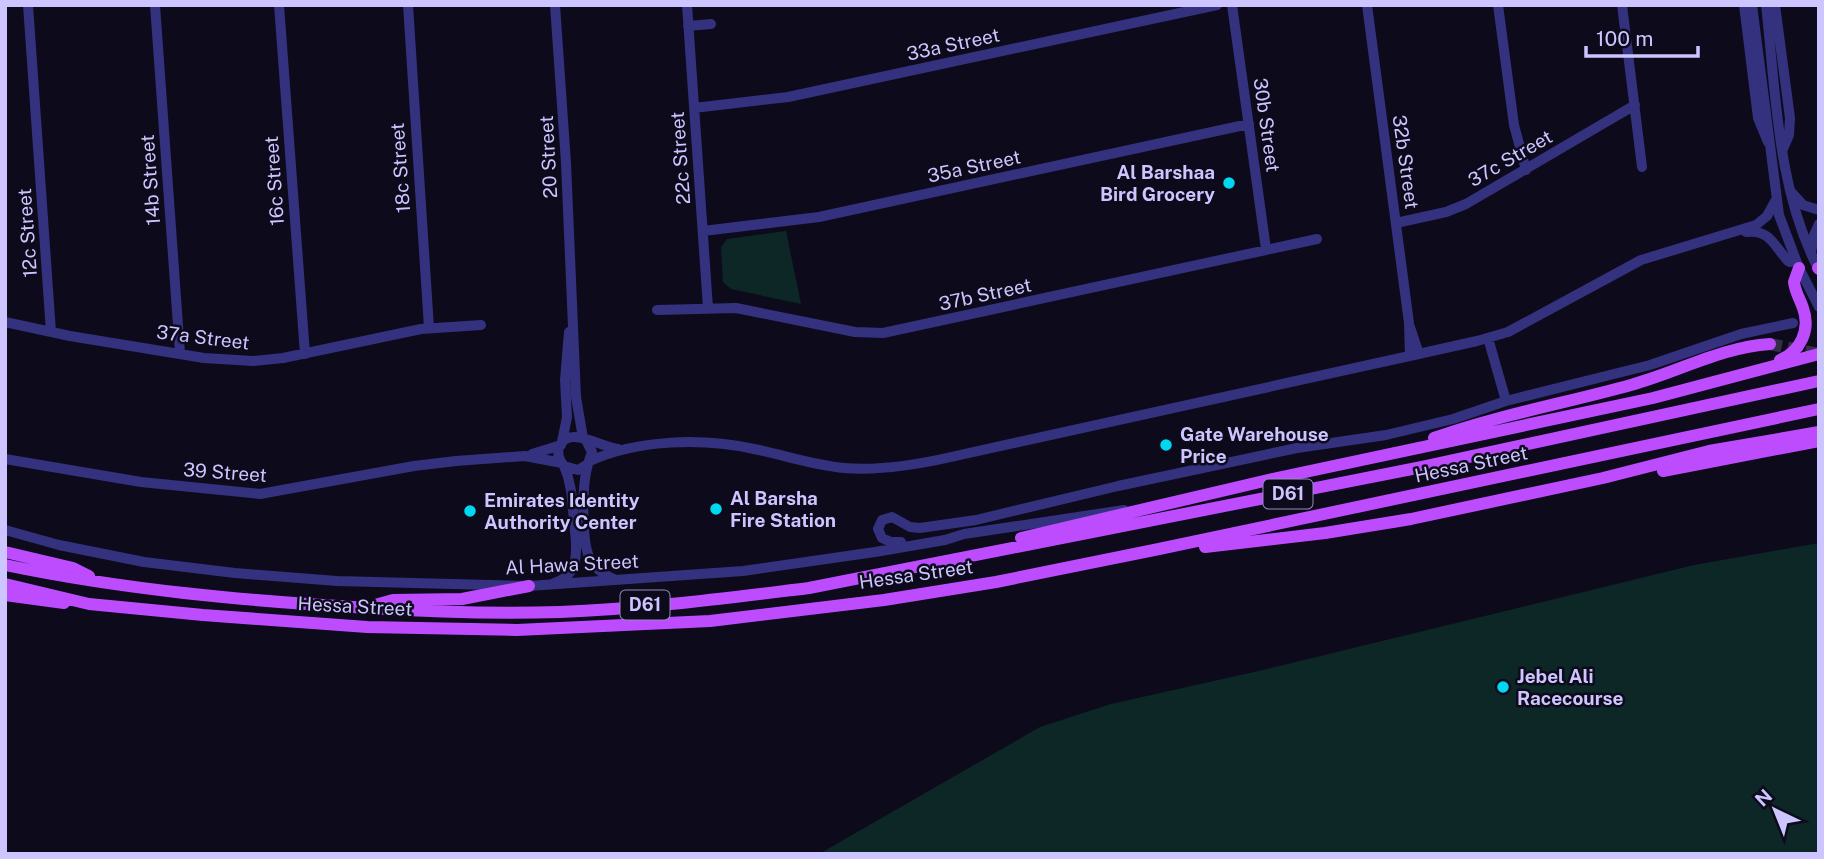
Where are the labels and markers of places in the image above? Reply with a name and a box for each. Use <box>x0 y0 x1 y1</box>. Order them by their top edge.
place label: Al Barshaa Bird Grocery <box>1100 161 1215 205</box>
marker: Al Barshaa Bird Grocery <box>1221 175 1237 191</box>
place label: Gate Warehouse Price <box>1180 423 1329 467</box>
marker: Gate Warehouse Price <box>1158 437 1174 453</box>
place label: Al Barsha Fire Station <box>730 487 836 531</box>
place label: Emirates Identity Authority Center <box>484 489 640 533</box>
marker: Al Barsha Fire Station <box>708 501 724 517</box>
marker: Emirates Identity Authority Center <box>462 503 478 519</box>
place label: Jebel Ali Racecourse <box>1517 665 1624 709</box>
marker: Jebel Ali Racecourse <box>1495 679 1511 695</box>

